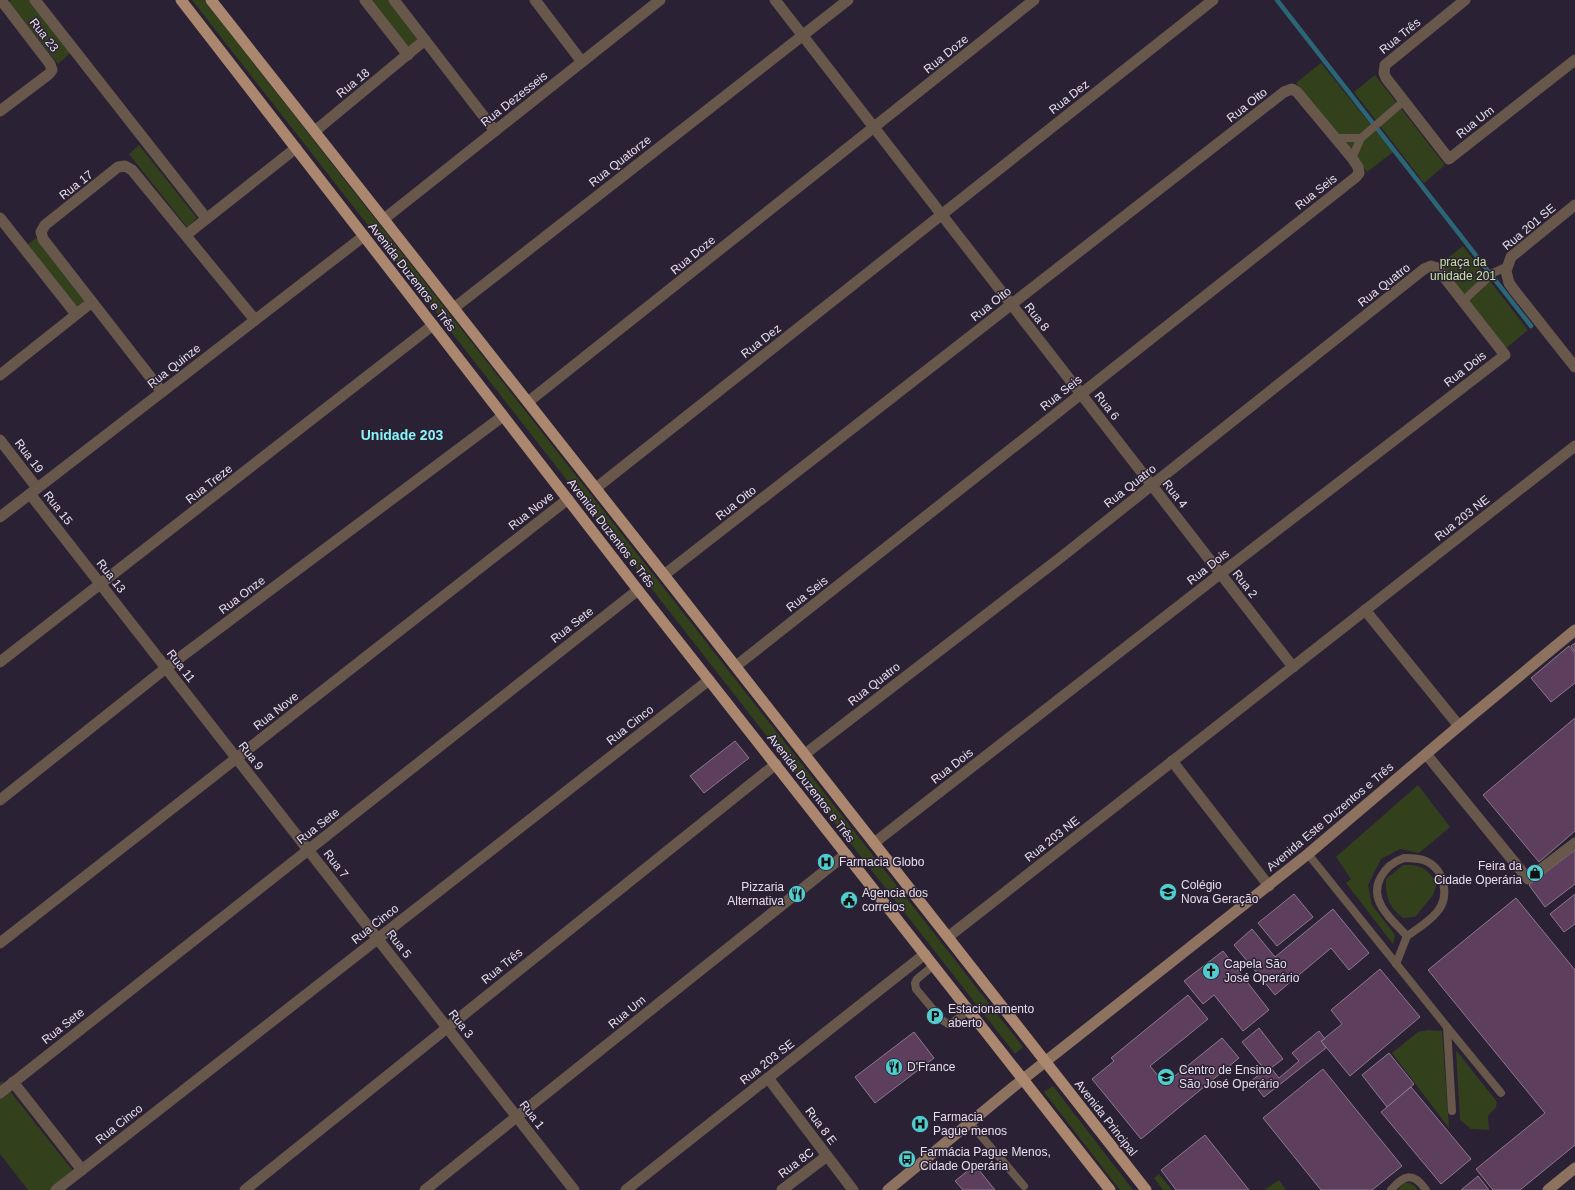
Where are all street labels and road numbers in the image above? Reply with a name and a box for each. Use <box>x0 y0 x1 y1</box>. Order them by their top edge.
street label: Rua 23 <box>27 15 62 55</box>
street label: Rua Três <box>1377 15 1423 57</box>
street label: Rua Doze <box>921 32 971 76</box>
street label: Rua 18 <box>334 65 373 101</box>
street label: Rua Dezesseis <box>478 69 550 129</box>
street label: Rua Dez <box>1046 77 1092 117</box>
street label: Rua Oito <box>1224 85 1270 125</box>
street label: Rua Um <box>1453 103 1497 141</box>
street label: Rua Quatorze <box>586 132 654 190</box>
street label: Rua 17 <box>56 167 96 202</box>
street label: Rua Seis <box>1293 171 1339 213</box>
street label: Rua 201 SE <box>1500 201 1558 253</box>
street label: Avenida Duzentos e Três <box>365 220 459 334</box>
street label: Rua Doze <box>668 233 718 277</box>
street label: Rua Quatro <box>1355 260 1413 310</box>
street label: Rua Oito <box>968 284 1014 324</box>
street label: Rua 8 <box>1022 300 1053 334</box>
street label: Rua Dez <box>738 321 784 361</box>
street label: Rua Quinze <box>145 341 204 391</box>
street label: Rua Dois <box>1441 348 1489 390</box>
street label: Rua Seis <box>1038 372 1084 414</box>
street label: Rua 6 <box>1092 389 1123 423</box>
street label: Rua 19 <box>12 436 46 476</box>
street label: Rua Treze <box>183 461 235 507</box>
street label: Rua Quatro <box>1101 461 1159 511</box>
street label: Avenida Duzentos e Três <box>564 476 658 590</box>
street label: Rua 4 <box>1160 477 1191 511</box>
street label: Rua Oito <box>713 483 759 523</box>
street label: Rua 15 <box>41 488 76 528</box>
street label: Rua Nove <box>506 489 557 533</box>
street label: Rua 203 NE <box>1432 492 1492 544</box>
street label: Rua Dois <box>1184 546 1232 588</box>
street label: Rua 13 <box>94 556 129 596</box>
street label: Rua 2 <box>1230 567 1261 601</box>
street label: Rua Onze <box>216 573 268 617</box>
street label: Rua Seis <box>784 573 830 615</box>
street label: Rua Sete <box>548 604 596 646</box>
street label: Rua 11 <box>164 647 198 685</box>
street label: Rua Quatro <box>845 659 903 709</box>
street label: Rua Nove <box>251 689 302 733</box>
street label: Rua Cinco <box>604 702 657 748</box>
street label: Avenida Duzentos e Três <box>764 731 858 845</box>
street label: Rua 9 <box>236 739 267 773</box>
street label: Rua Dois <box>928 745 976 787</box>
street label: Avenida Este Duzentos e Três <box>1264 760 1396 874</box>
street label: Rua Sete <box>294 805 342 847</box>
street label: Rua 203 NE <box>1022 813 1082 865</box>
street label: Rua 7 <box>321 847 352 881</box>
street label: Rua Cinco <box>349 901 402 947</box>
street label: Rua 5 <box>384 927 415 961</box>
street label: Rua Três <box>479 945 525 987</box>
street label: Rua Um <box>605 993 649 1031</box>
street label: Rua Sete <box>39 1005 87 1047</box>
street label: Rua 3 <box>446 1007 477 1041</box>
street label: Rua 203 SE <box>737 1037 797 1087</box>
street label: Avenida Principal <box>1072 1077 1140 1159</box>
street label: Rua 1 <box>517 1098 548 1132</box>
street label: Rua Cinco <box>93 1101 146 1147</box>
street label: Rua 8 E <box>802 1104 840 1148</box>
street label: Rua 8C <box>776 1145 817 1181</box>

